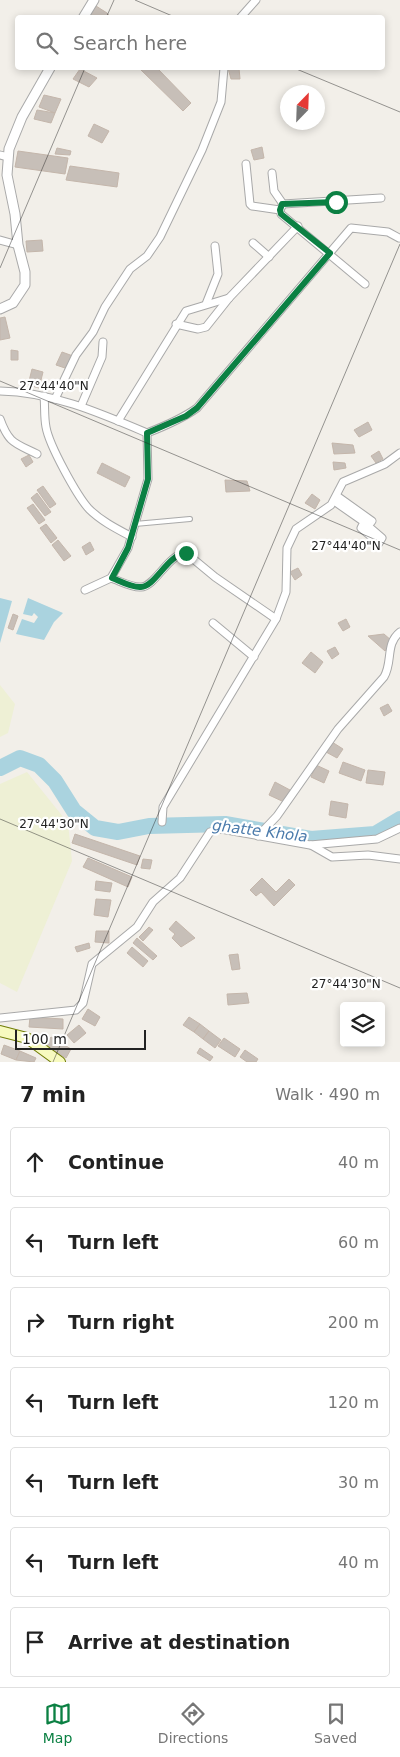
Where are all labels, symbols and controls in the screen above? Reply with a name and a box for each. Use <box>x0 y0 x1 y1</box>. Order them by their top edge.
search box <box>15 15 385 70</box>
icon: search <box>33 29 61 57</box>
text: Search here <box>73 32 187 54</box>
north arrow <box>280 85 325 130</box>
route start <box>325 191 348 214</box>
text: 27°44'40"N <box>19 379 89 393</box>
text: 27°44'40"N <box>311 539 381 553</box>
route end <box>175 542 198 565</box>
water label: ghatte Khola <box>211 816 309 846</box>
text: 27°44'30"N <box>19 817 89 831</box>
text: 27°44'30"N <box>311 977 381 991</box>
map controls <box>340 1002 385 1047</box>
button: layers <box>340 1002 385 1047</box>
scale bar <box>15 1027 146 1050</box>
text: 100 m <box>22 1031 67 1047</box>
text: 7 min <box>20 1083 86 1107</box>
text: Walk · 490 m <box>275 1085 380 1104</box>
icon: ahead <box>21 1148 49 1176</box>
text: Continue <box>68 1151 164 1173</box>
text: 40 m <box>338 1153 379 1172</box>
icon: left <box>21 1228 49 1256</box>
text: Turn left <box>68 1231 159 1253</box>
text: 60 m <box>338 1233 379 1252</box>
icon: right <box>21 1308 49 1336</box>
text: Turn right <box>68 1311 174 1333</box>
text: 200 m <box>328 1313 379 1332</box>
icon: left <box>21 1388 49 1416</box>
text: Turn left <box>68 1391 159 1413</box>
text: 120 m <box>328 1393 379 1412</box>
icon: left <box>21 1468 49 1496</box>
text: Turn left <box>68 1471 159 1493</box>
text: 30 m <box>338 1473 379 1492</box>
icon: left <box>21 1548 49 1576</box>
text: Turn left <box>68 1551 159 1573</box>
text: 40 m <box>338 1553 379 1572</box>
icon: arrive <box>21 1628 49 1656</box>
text: Arrive at destination <box>68 1631 290 1653</box>
tab: Map <box>43 1700 72 1746</box>
tab: Directions <box>158 1700 228 1746</box>
tab: Saved <box>314 1700 357 1746</box>

